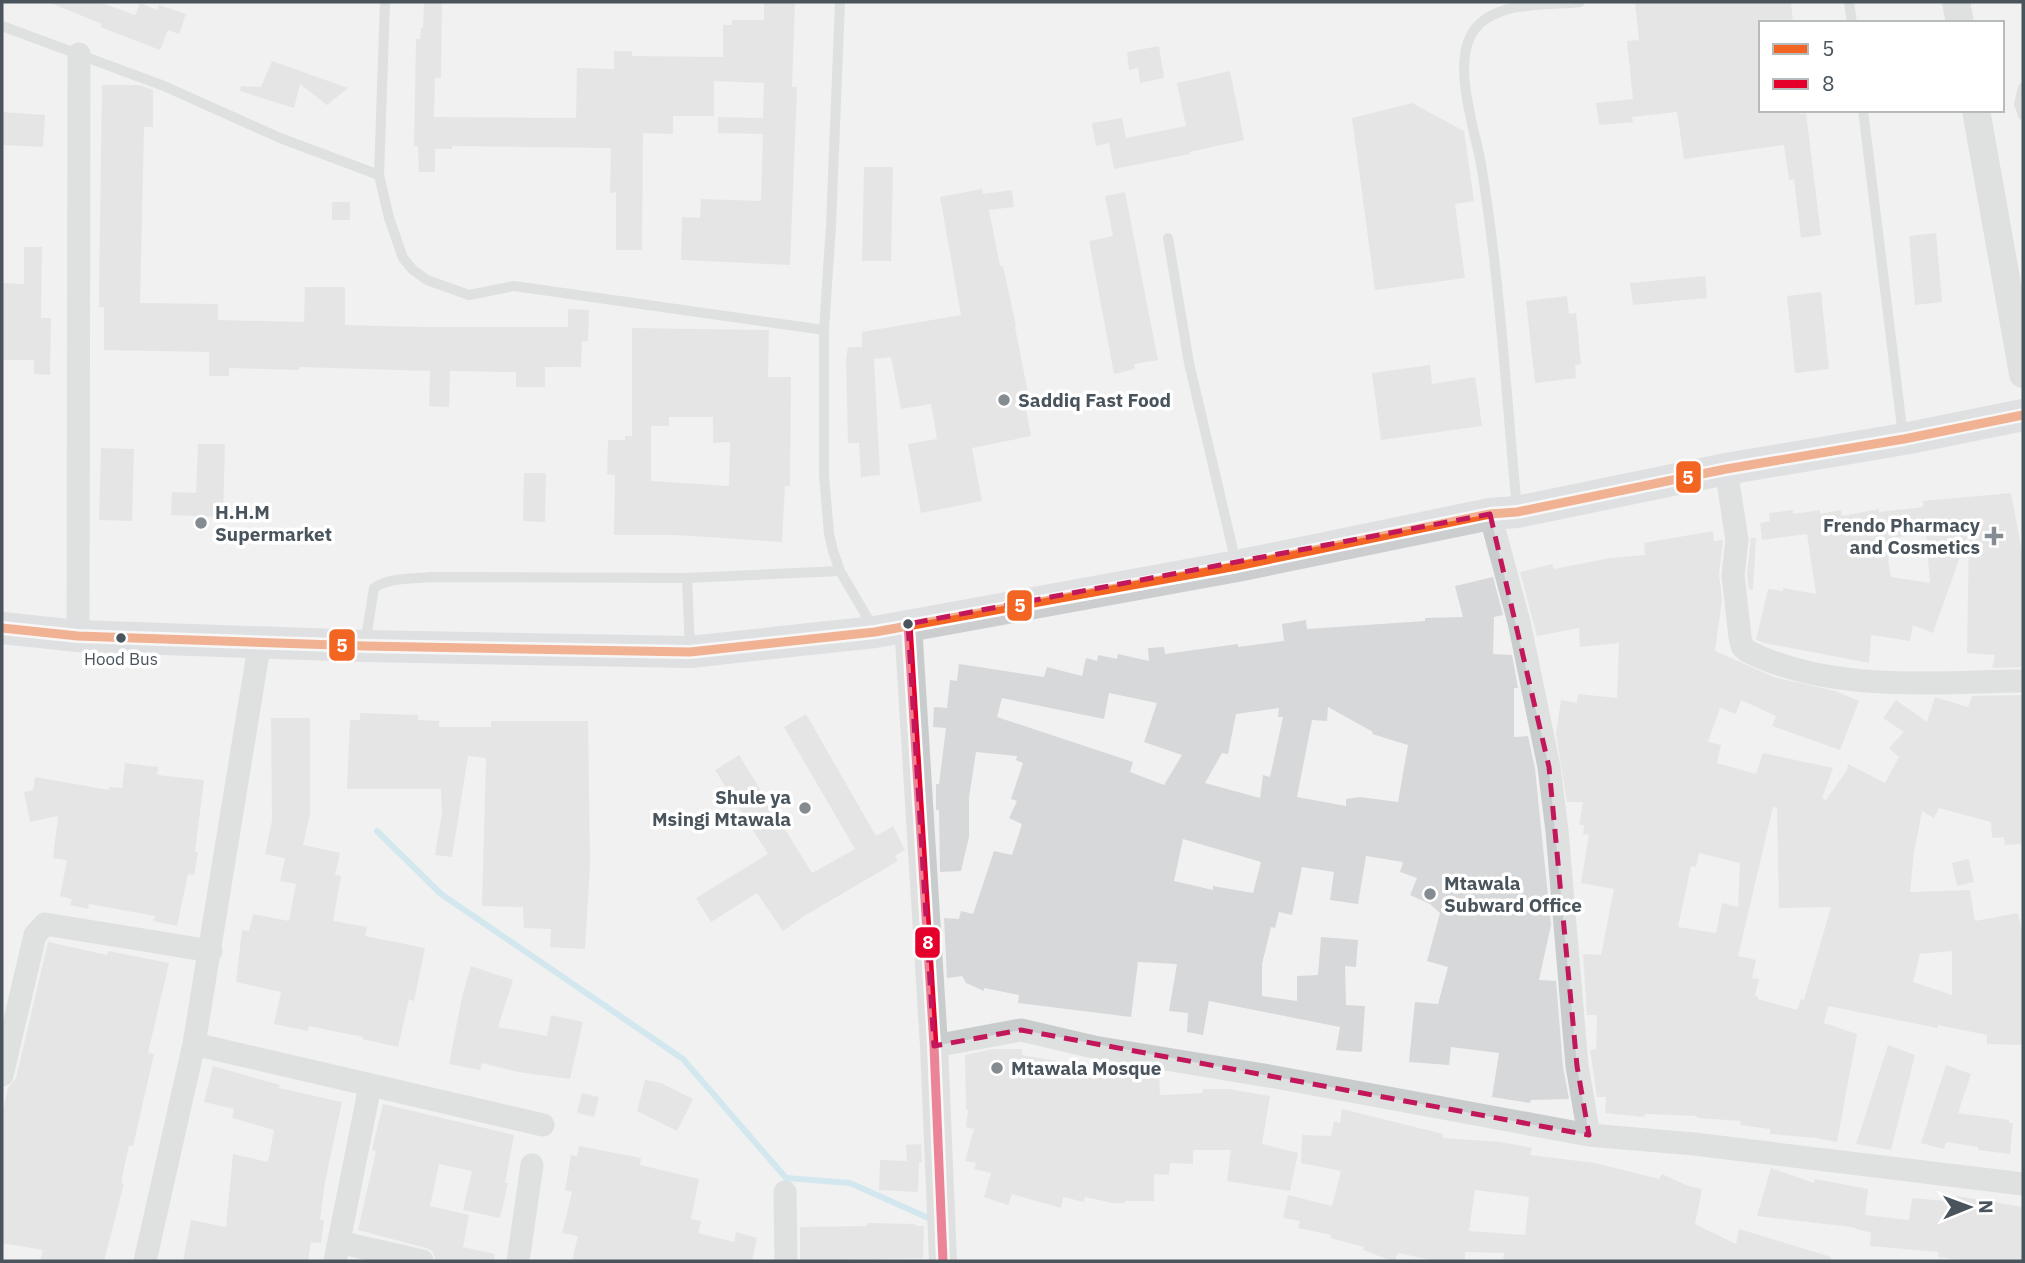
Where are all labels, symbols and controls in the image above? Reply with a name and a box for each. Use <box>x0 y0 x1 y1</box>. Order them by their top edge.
legend <box>1759 21 2004 112</box>
text: 5 <box>1822 34 1835 62</box>
text: 8 <box>1822 69 1835 97</box>
place label: Saddiq Fast Food <box>1018 388 1171 412</box>
marker: Saddiq Fast Food <box>996 392 1012 408</box>
line badge: 5 <box>1675 460 1702 494</box>
text: 5 <box>1682 465 1694 489</box>
place label: H.H.M Supermarket <box>215 500 332 546</box>
place label: Frendo Pharmacy and Cosmetics <box>1823 513 1981 559</box>
marker: H.H.M Supermarket <box>193 515 209 531</box>
marker: Frendo Pharmacy and Cosmetics <box>1986 528 2002 544</box>
line badge: 5 <box>1006 589 1033 622</box>
text: 5 <box>1014 593 1026 617</box>
unlabelled marker <box>901 617 915 631</box>
line badge: 5 <box>328 628 356 662</box>
marker: Hood Bus <box>114 631 128 645</box>
text: 5 <box>336 633 348 657</box>
place label: Hood Bus <box>84 648 158 670</box>
place label: Shule ya Msingi Mtawala <box>652 785 791 831</box>
marker: Shule ya Msingi Mtawala <box>797 800 813 816</box>
place label: Mtawala Subward Office <box>1444 871 1582 917</box>
marker: Mtawala Subward Office <box>1422 886 1438 902</box>
line badge: 8 <box>914 926 941 959</box>
text: 8 <box>922 930 934 954</box>
place label: Mtawala Mosque <box>1011 1056 1162 1080</box>
marker: Mtawala Mosque <box>989 1060 1005 1076</box>
north arrow <box>1934 1172 2004 1242</box>
text: N <box>1974 1200 1998 1214</box>

